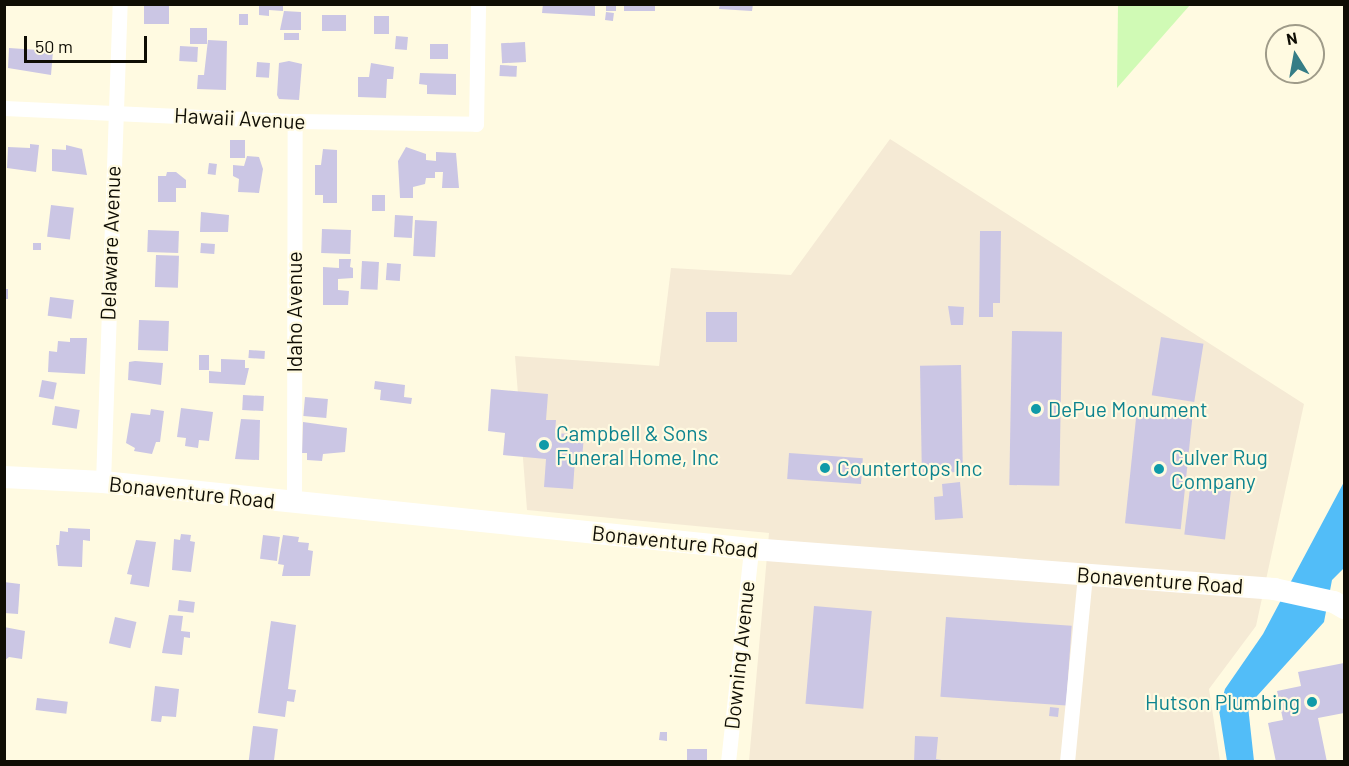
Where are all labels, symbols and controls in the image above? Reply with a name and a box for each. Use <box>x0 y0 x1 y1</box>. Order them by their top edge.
scale bar <box>27 24 150 62</box>
north arrow <box>1265 24 1325 84</box>
text: N <box>1285 27 1299 48</box>
text: 50 m <box>35 35 73 57</box>
street label: Hawaii Avenue <box>174 102 306 134</box>
street label: Delaware Avenue <box>95 165 125 321</box>
street label: Idaho Avenue <box>281 251 307 373</box>
place label: DePue Monument <box>1048 396 1208 422</box>
marker: DePue Monument <box>1029 402 1043 416</box>
place label: Campbell & Sons Funeral Home, Inc <box>556 420 719 470</box>
marker: Campbell & Sons Funeral Home, Inc <box>537 438 551 452</box>
place label: Culver Rug Company <box>1171 444 1268 494</box>
place label: Countertops Inc <box>837 455 982 481</box>
marker: Countertops Inc <box>818 461 832 475</box>
marker: Culver Rug Company <box>1152 462 1166 476</box>
street label: Bonaventure Road <box>108 471 276 513</box>
street label: Bonaventure Road <box>591 520 759 562</box>
street label: Bonaventure Road <box>1076 562 1244 598</box>
street label: Downing Avenue <box>719 579 759 731</box>
place label: Hutson Plumbing <box>1145 689 1300 715</box>
marker: Hutson Plumbing <box>1305 695 1319 709</box>

